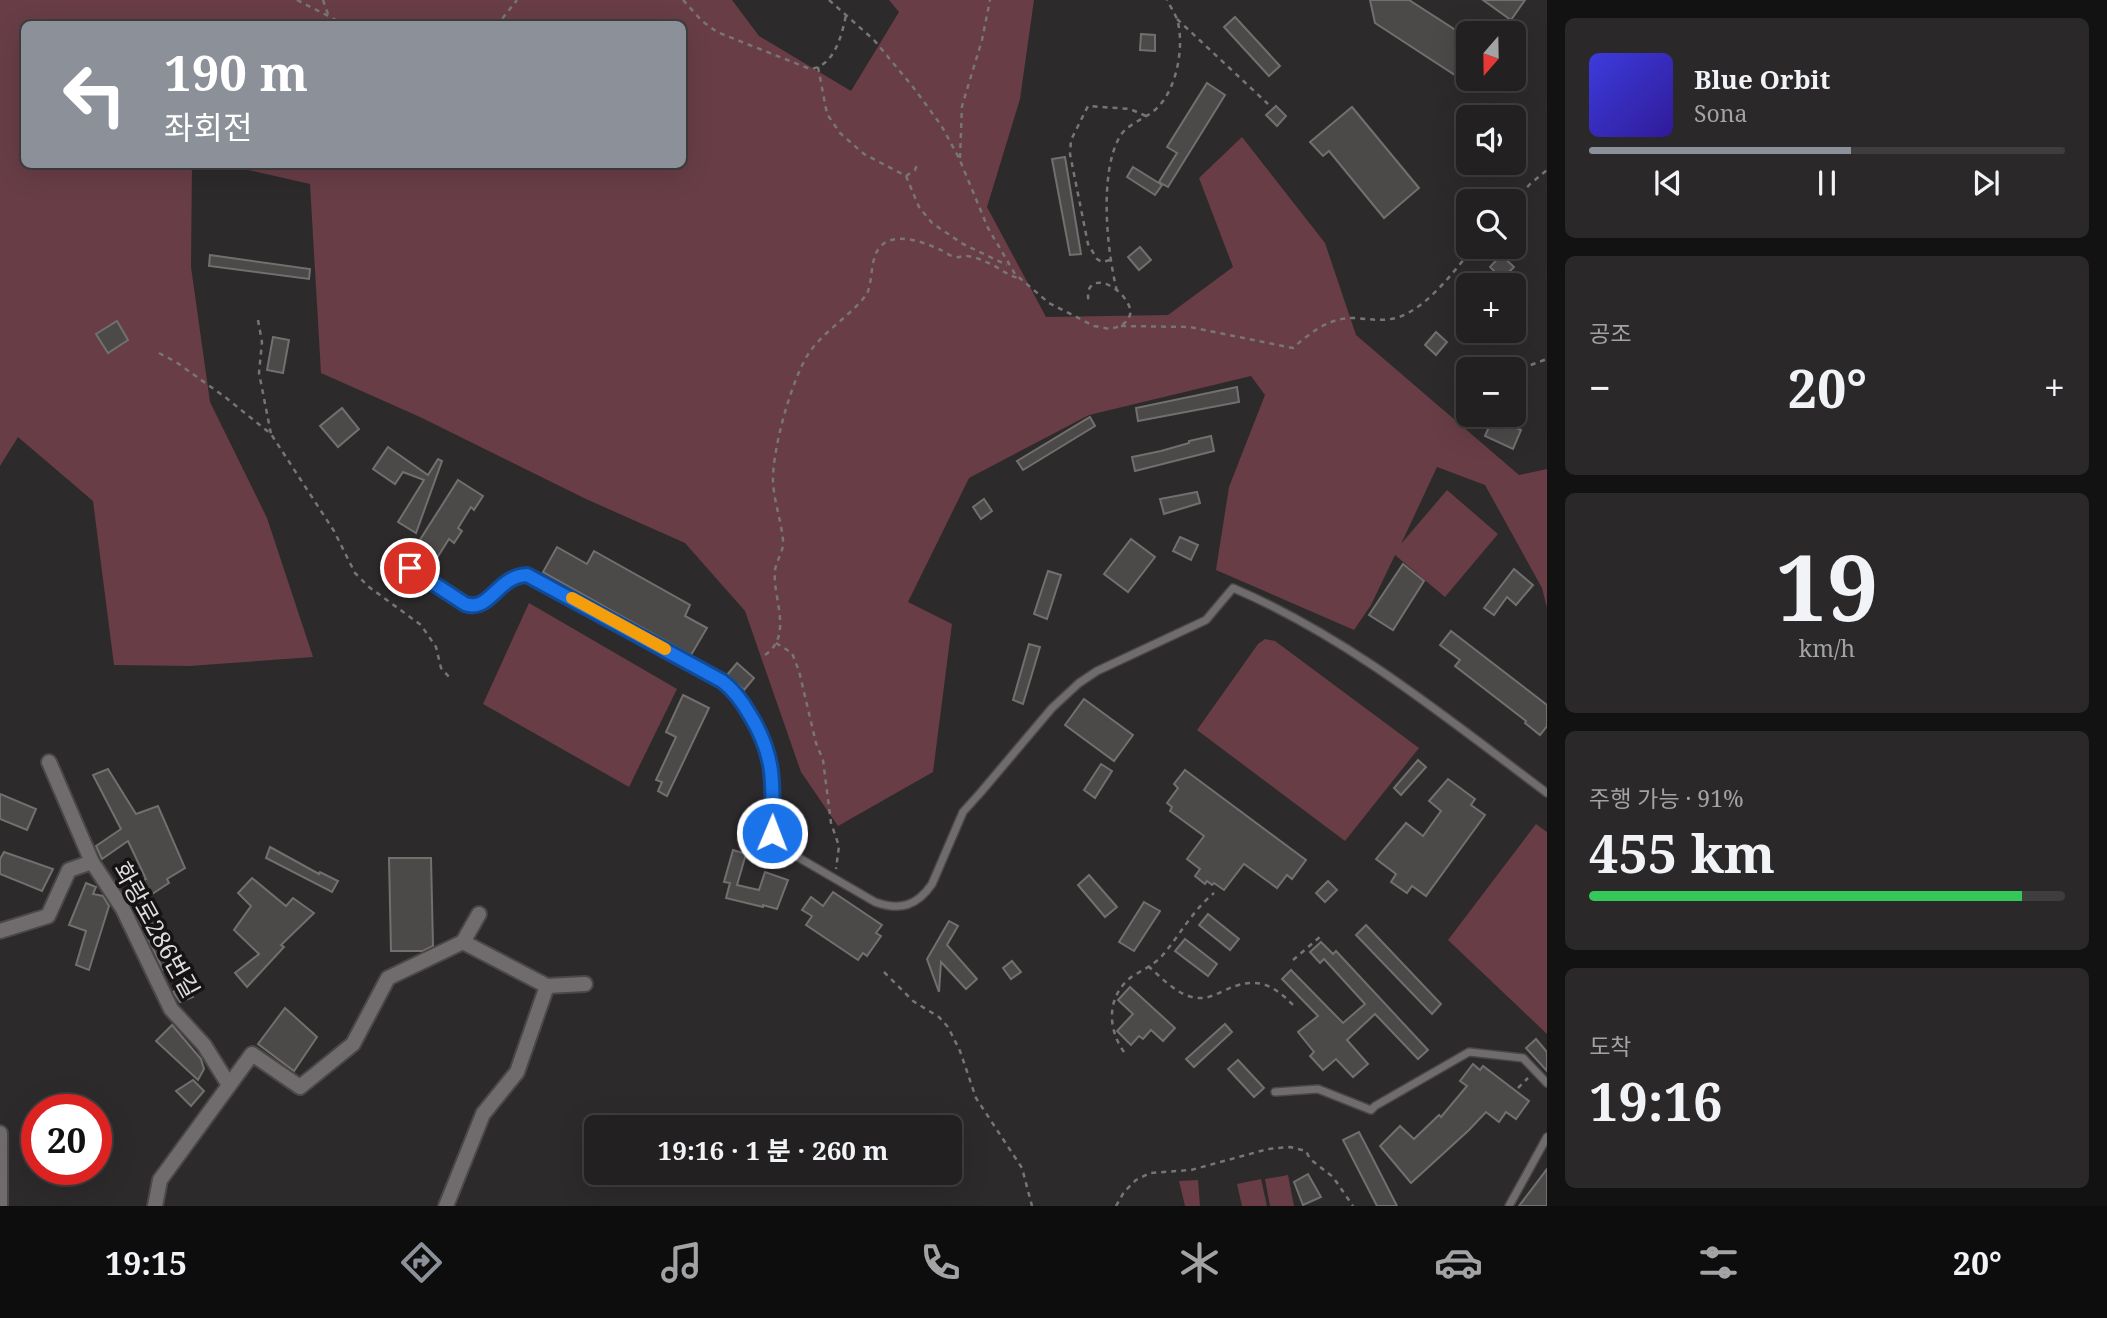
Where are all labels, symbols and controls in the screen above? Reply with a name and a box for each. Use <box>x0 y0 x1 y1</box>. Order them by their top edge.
north arrow <box>1456 21 1526 91</box>
map controls <box>1456 21 1526 427</box>
text: 190 m <box>164 39 308 105</box>
icon: left <box>49 49 140 140</box>
text: Blue Orbit <box>1694 61 1830 97</box>
text: Sona <box>1694 97 1748 129</box>
text: 좌회전 <box>164 105 252 148</box>
button: sound <box>1456 105 1526 175</box>
icon: previous <box>1649 164 1687 202</box>
icon: pause <box>1808 164 1846 202</box>
icon: next <box>1967 164 2005 202</box>
button: search <box>1456 189 1526 259</box>
button: + <box>1456 273 1526 343</box>
text: 공조 <box>1589 317 1631 349</box>
text: 20° <box>1788 352 1867 423</box>
button: − <box>1456 357 1526 427</box>
text: − <box>1589 361 1611 413</box>
text: + <box>2044 361 2065 413</box>
text: 19 <box>1776 524 1878 648</box>
pin <box>380 538 440 598</box>
icon: arrive <box>391 549 429 587</box>
text: km/h <box>1799 632 1855 664</box>
text: 주행 가능 · 91% <box>1589 782 1744 814</box>
position arrow <box>735 796 809 870</box>
text: 455 km <box>1589 817 1775 888</box>
street label: 화랑로286번길 <box>106 855 208 1003</box>
text: 도착 <box>1589 1030 1631 1062</box>
text: 19:16 <box>1589 1065 1722 1136</box>
speed limit sign: 20 <box>21 1094 112 1185</box>
text: 19:16 · 1 분 · 260 m <box>658 1132 888 1168</box>
icon: directions <box>397 1238 446 1287</box>
icon: music <box>657 1238 706 1287</box>
icon: phone <box>916 1238 965 1287</box>
icon: climate <box>1175 1238 1224 1287</box>
icon: car <box>1434 1238 1483 1287</box>
icon: filters <box>1694 1238 1743 1287</box>
text: 19:15 <box>105 1241 187 1284</box>
text: 20° <box>1953 1241 2002 1284</box>

